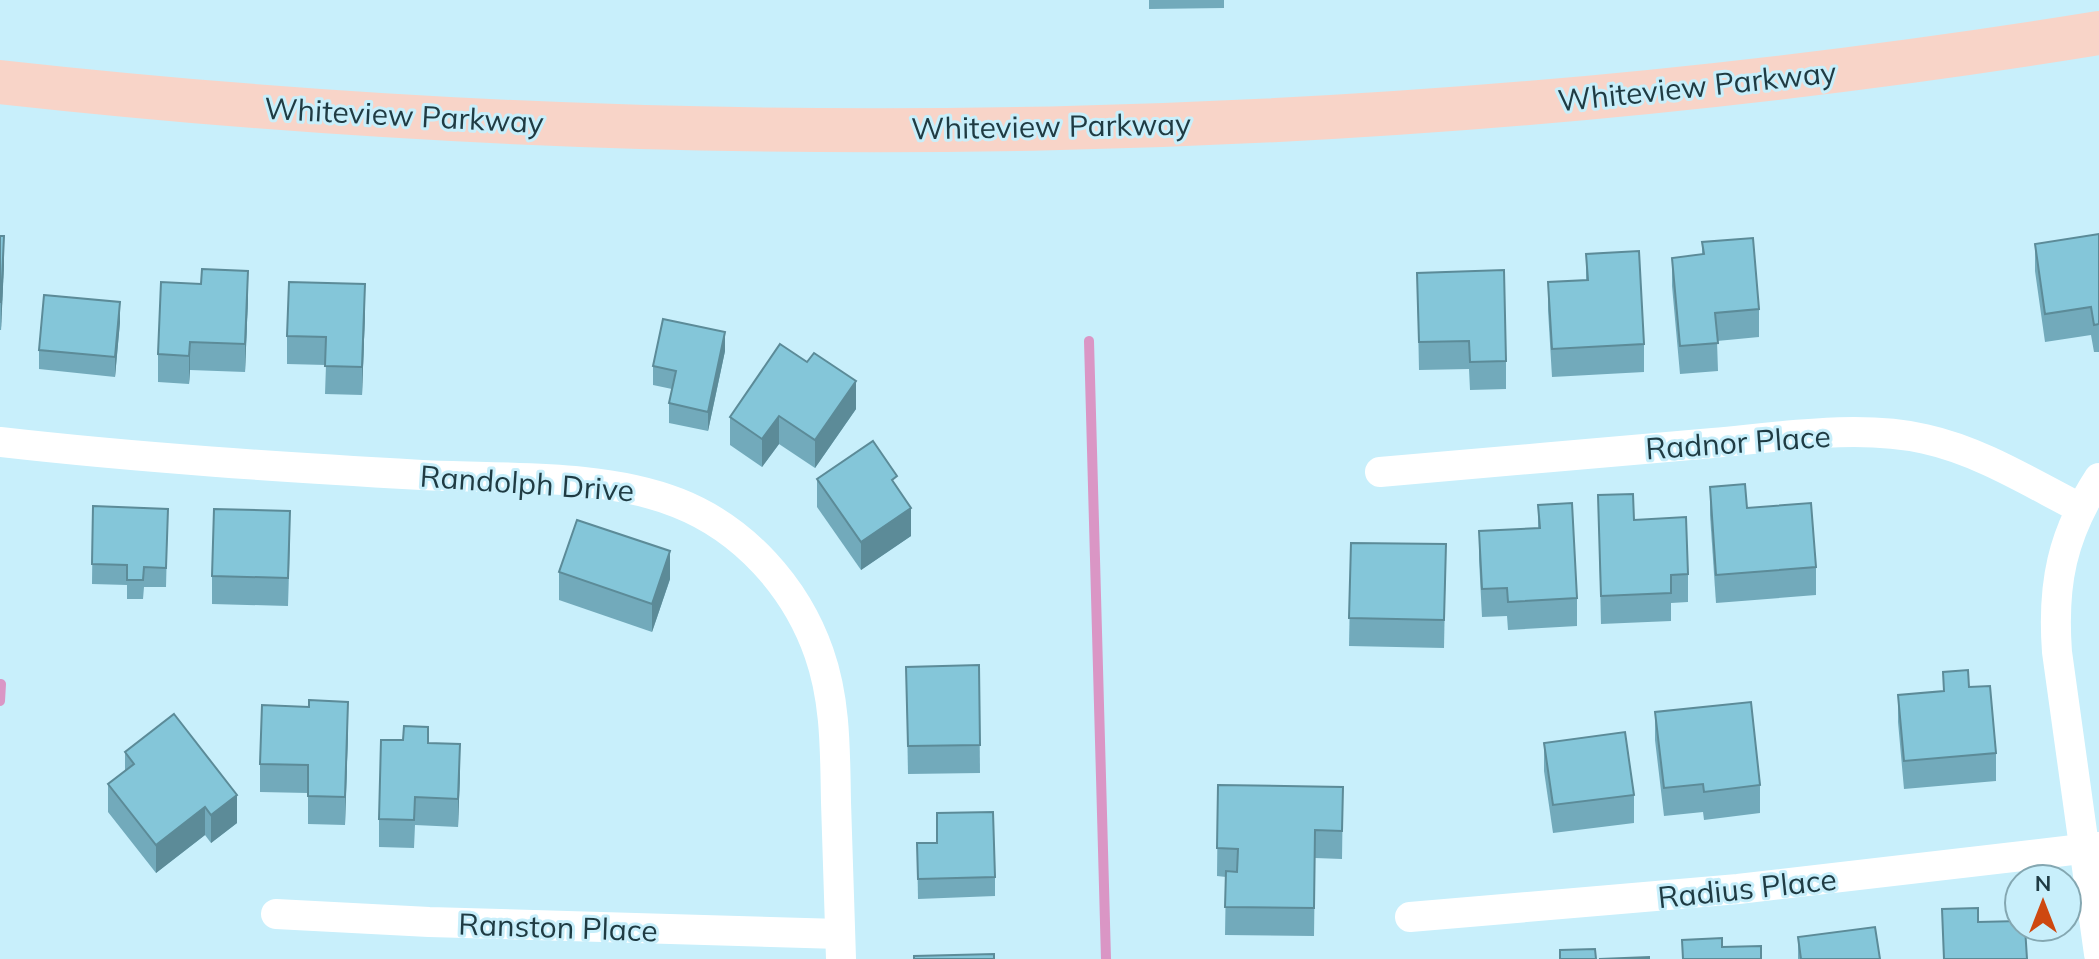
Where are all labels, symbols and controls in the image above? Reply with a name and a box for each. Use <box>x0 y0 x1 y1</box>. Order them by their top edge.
street label: Whiteview Parkway <box>1556 52 1838 120</box>
street label: Whiteview Parkway <box>263 89 545 141</box>
street label: Whiteview Parkway <box>911 105 1191 147</box>
street label: Radnor Place <box>1644 417 1832 467</box>
street label: Randolph Drive <box>419 457 635 509</box>
street label: Radius Place <box>1656 860 1838 916</box>
north arrow <box>2003 863 2083 943</box>
text: N <box>2035 869 2051 897</box>
street label: Ranston Place <box>458 905 658 949</box>

